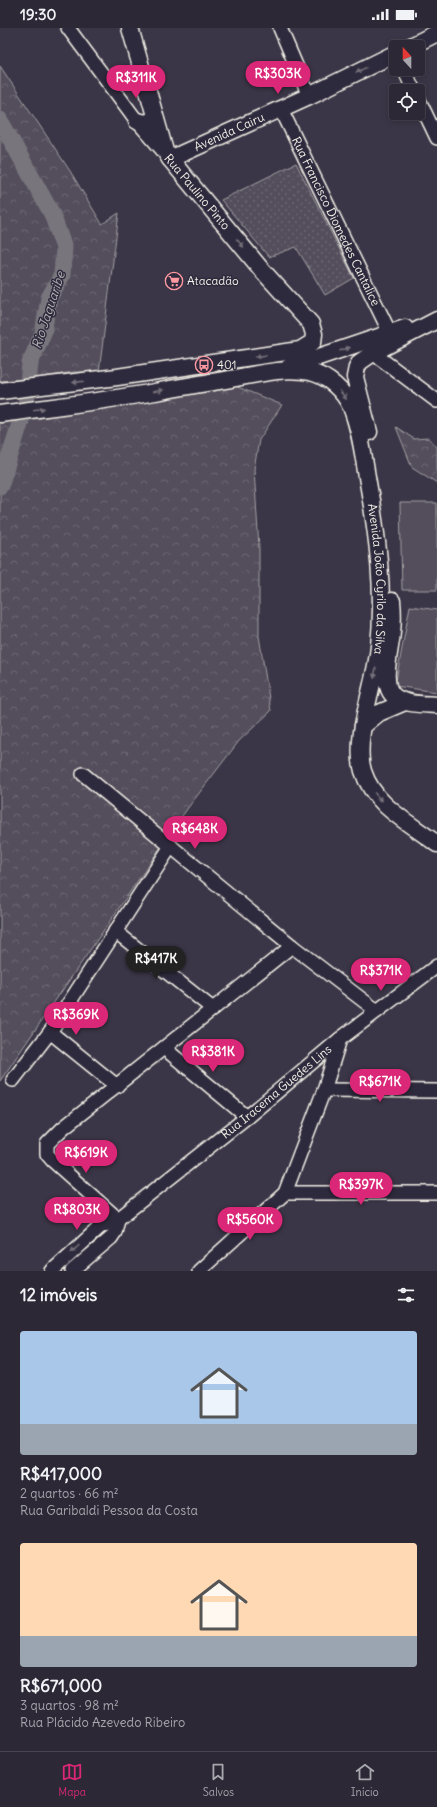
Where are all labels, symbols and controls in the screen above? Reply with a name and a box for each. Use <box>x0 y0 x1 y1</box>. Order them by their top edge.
text: 19:30 <box>20 5 56 24</box>
north arrow <box>389 40 425 76</box>
map controls <box>389 40 425 120</box>
pin: R$303K <box>245 61 311 95</box>
pin: R$311K <box>103 65 169 99</box>
text: R$303K <box>255 65 301 82</box>
one-way arrow <box>355 67 367 73</box>
text: R$311K <box>115 69 157 86</box>
button: locate <box>389 84 425 120</box>
street label: Avenida Cairu <box>191 109 267 154</box>
street label: Rua Francisco Diomedes Cantalice <box>289 134 384 308</box>
street label: Rua Paulino Pinto <box>161 151 234 233</box>
one-way arrow <box>235 237 244 248</box>
water label: Rio Jaguaribe <box>28 268 69 351</box>
supermarket icon: Atacadão <box>164 271 184 291</box>
place label: Atacadão <box>187 273 239 288</box>
one-way arrow <box>340 346 352 352</box>
one-way arrow <box>255 353 267 359</box>
bus stop icon: 401 <box>194 355 214 375</box>
place label: 401 <box>217 357 237 372</box>
one-way arrow <box>72 379 84 385</box>
one-way arrow <box>152 388 164 394</box>
one-way arrow <box>338 389 347 400</box>
one-way arrow <box>33 406 45 412</box>
street label: Avenida João Cyrilo da Silva <box>365 502 389 656</box>
one-way arrow <box>372 667 378 679</box>
one-way arrow <box>373 792 382 802</box>
pin: R$648K <box>162 816 228 850</box>
text: R$648K <box>172 820 218 837</box>
pin: R$417K <box>123 946 189 980</box>
text: R$417K <box>135 950 177 967</box>
pin: R$371K <box>348 958 414 992</box>
text: R$371K <box>360 962 402 979</box>
pin: R$369K <box>43 1002 109 1036</box>
text: R$369K <box>53 1006 99 1023</box>
pin: R$381K <box>180 1039 246 1073</box>
street label: Rua Iracema Guedes Lins <box>218 1041 334 1142</box>
text: R$381K <box>191 1043 235 1060</box>
pin: R$671K <box>347 1069 413 1103</box>
text: R$671K <box>359 1073 401 1090</box>
pin: R$619K <box>53 1140 119 1174</box>
text: R$619K <box>64 1144 108 1161</box>
pin: R$397K <box>328 1172 394 1206</box>
text: R$397K <box>339 1176 383 1193</box>
pin: R$803K <box>44 1197 110 1231</box>
text: R$803K <box>54 1201 100 1218</box>
pin: R$560K <box>217 1207 283 1241</box>
text: R$560K <box>226 1211 274 1228</box>
one-way arrow <box>71 1244 80 1253</box>
text: 12 imóveis <box>20 1284 97 1306</box>
icon: filters <box>395 1284 417 1306</box>
icon: home <box>183 1357 255 1429</box>
text: R$417,000 <box>20 1463 102 1485</box>
text: 2 quartos · 66 m² <box>20 1485 119 1502</box>
text: Rua Garibaldi Pessoa da Costa <box>20 1502 198 1519</box>
icon: home <box>183 1569 255 1641</box>
text: R$671,000 <box>20 1675 102 1697</box>
text: 3 quartos · 98 m² <box>20 1697 119 1714</box>
text: Rua Plácido Azevedo Ribeiro <box>20 1714 185 1731</box>
tab: Mapa <box>58 1761 86 1799</box>
tab: Salvos <box>203 1761 234 1799</box>
tab: Início <box>351 1761 379 1799</box>

